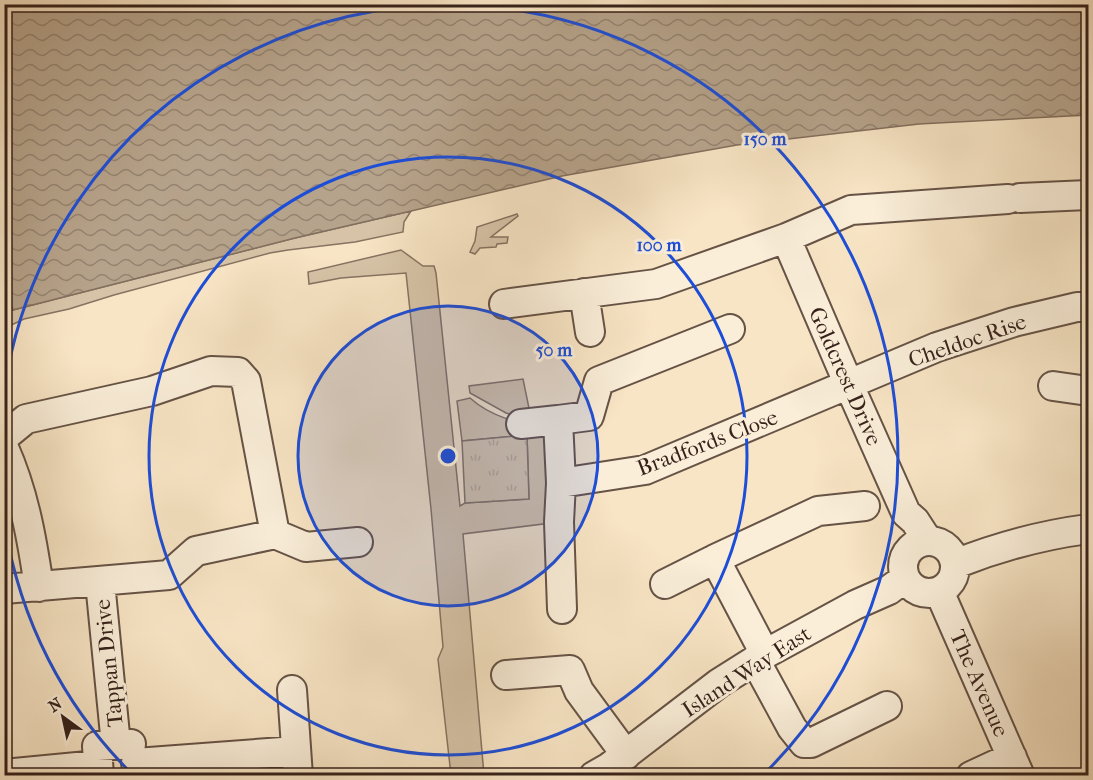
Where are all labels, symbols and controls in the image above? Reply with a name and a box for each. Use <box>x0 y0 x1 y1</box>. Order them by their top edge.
text: 150 m <box>744 129 787 150</box>
text: 100 m <box>636 235 683 256</box>
street label: Goldcrest Drive <box>803 303 887 450</box>
street label: Cheldoc Rise <box>905 309 1030 373</box>
text: 50 m <box>536 340 573 361</box>
street label: Bradfords Close <box>633 404 781 482</box>
centre of rings <box>438 446 458 466</box>
street label: Tappan Drive <box>89 598 129 728</box>
street label: Island Way East <box>677 621 816 723</box>
street label: The Avenue <box>944 626 1014 741</box>
north arrow <box>33 687 93 747</box>
text: N <box>45 693 66 716</box>

